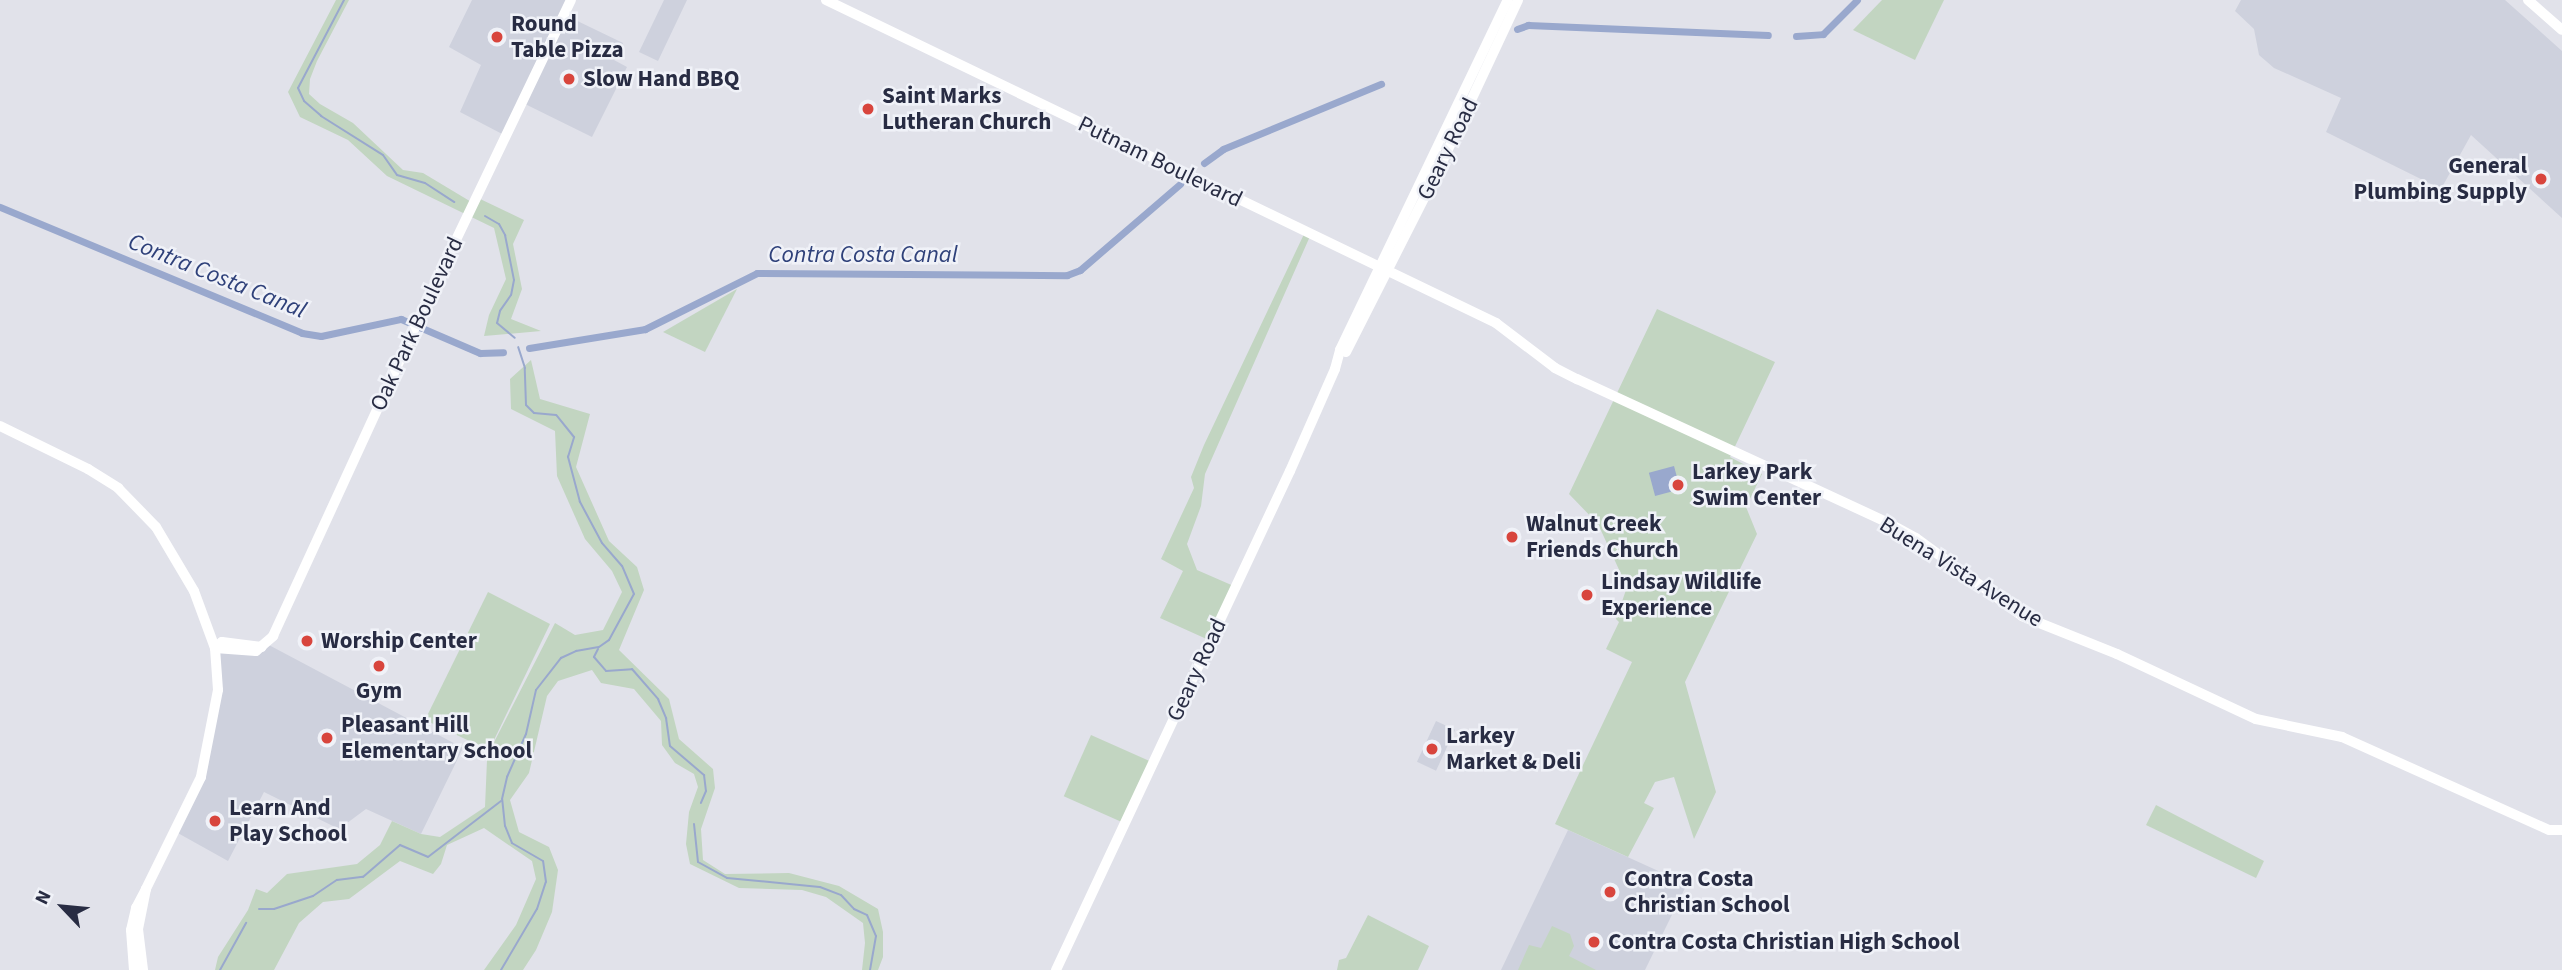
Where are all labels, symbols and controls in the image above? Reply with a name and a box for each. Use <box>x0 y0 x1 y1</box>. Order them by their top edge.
place label: Round Table Pizza <box>511 10 624 64</box>
marker: Round Table Pizza <box>489 29 505 45</box>
place label: Slow Hand BBQ <box>583 65 740 93</box>
marker: Slow Hand BBQ <box>561 71 577 87</box>
place label: Saint Marks Lutheran Church <box>882 82 1051 136</box>
street label: Geary Road <box>1411 93 1485 205</box>
marker: Saint Marks Lutheran Church <box>860 101 876 117</box>
street label: Putnam Boulevard <box>1073 110 1247 214</box>
place label: General Plumbing Supply <box>2354 152 2527 206</box>
marker: General Plumbing Supply <box>2533 171 2549 187</box>
water label: Contra Costa Canal <box>124 227 310 325</box>
street label: Oak Park Boulevard <box>365 233 469 415</box>
water label: Contra Costa Canal <box>768 241 958 269</box>
place label: Larkey Park Swim Center <box>1692 458 1821 512</box>
marker: Larkey Park Swim Center <box>1670 477 1686 493</box>
place label: Walnut Creek Friends Church <box>1526 510 1679 564</box>
street label: Buena Vista Avenue <box>1874 511 2048 633</box>
marker: Walnut Creek Friends Church <box>1504 529 1520 545</box>
place label: Lindsay Wildlife Experience <box>1601 568 1762 622</box>
marker: Lindsay Wildlife Experience <box>1579 587 1595 603</box>
street label: Geary Road <box>1161 614 1233 726</box>
place label: Worship Center <box>321 627 477 655</box>
marker: Worship Center <box>299 633 315 649</box>
marker: Gym <box>371 658 387 674</box>
place label: Gym <box>356 677 402 705</box>
place label: Pleasant Hill Elementary School <box>341 711 532 765</box>
place label: Larkey Market & Deli <box>1446 722 1581 776</box>
marker: Pleasant Hill Elementary School <box>319 730 335 746</box>
marker: Larkey Market & Deli <box>1424 741 1440 757</box>
place label: Learn And Play School <box>229 794 347 848</box>
marker: Learn And Play School <box>207 813 223 829</box>
place label: Contra Costa Christian School <box>1624 865 1790 919</box>
north arrow <box>28 872 98 942</box>
marker: Contra Costa Christian School <box>1602 884 1618 900</box>
text: N <box>29 886 59 909</box>
place label: Contra Costa Christian High School <box>1608 928 1960 956</box>
marker: Contra Costa Christian High School <box>1586 934 1602 950</box>

